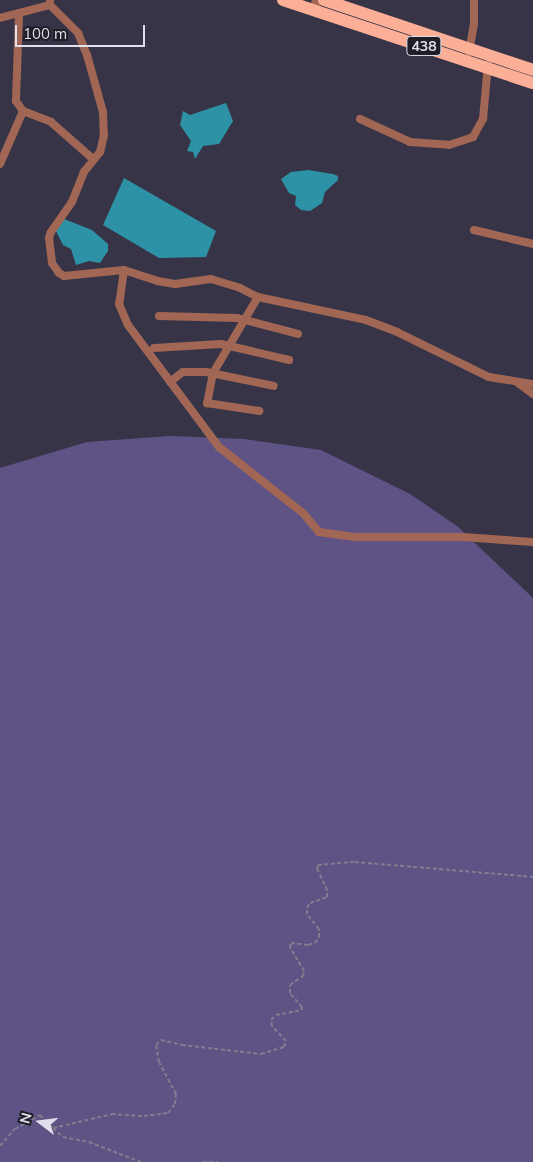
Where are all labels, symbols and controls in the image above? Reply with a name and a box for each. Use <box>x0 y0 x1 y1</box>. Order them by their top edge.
scale bar <box>18 15 148 47</box>
text: 100 m <box>23 24 67 43</box>
road number: 438 <box>405 34 443 58</box>
north arrow <box>15 1097 65 1147</box>
text: N <box>15 1111 36 1126</box>

